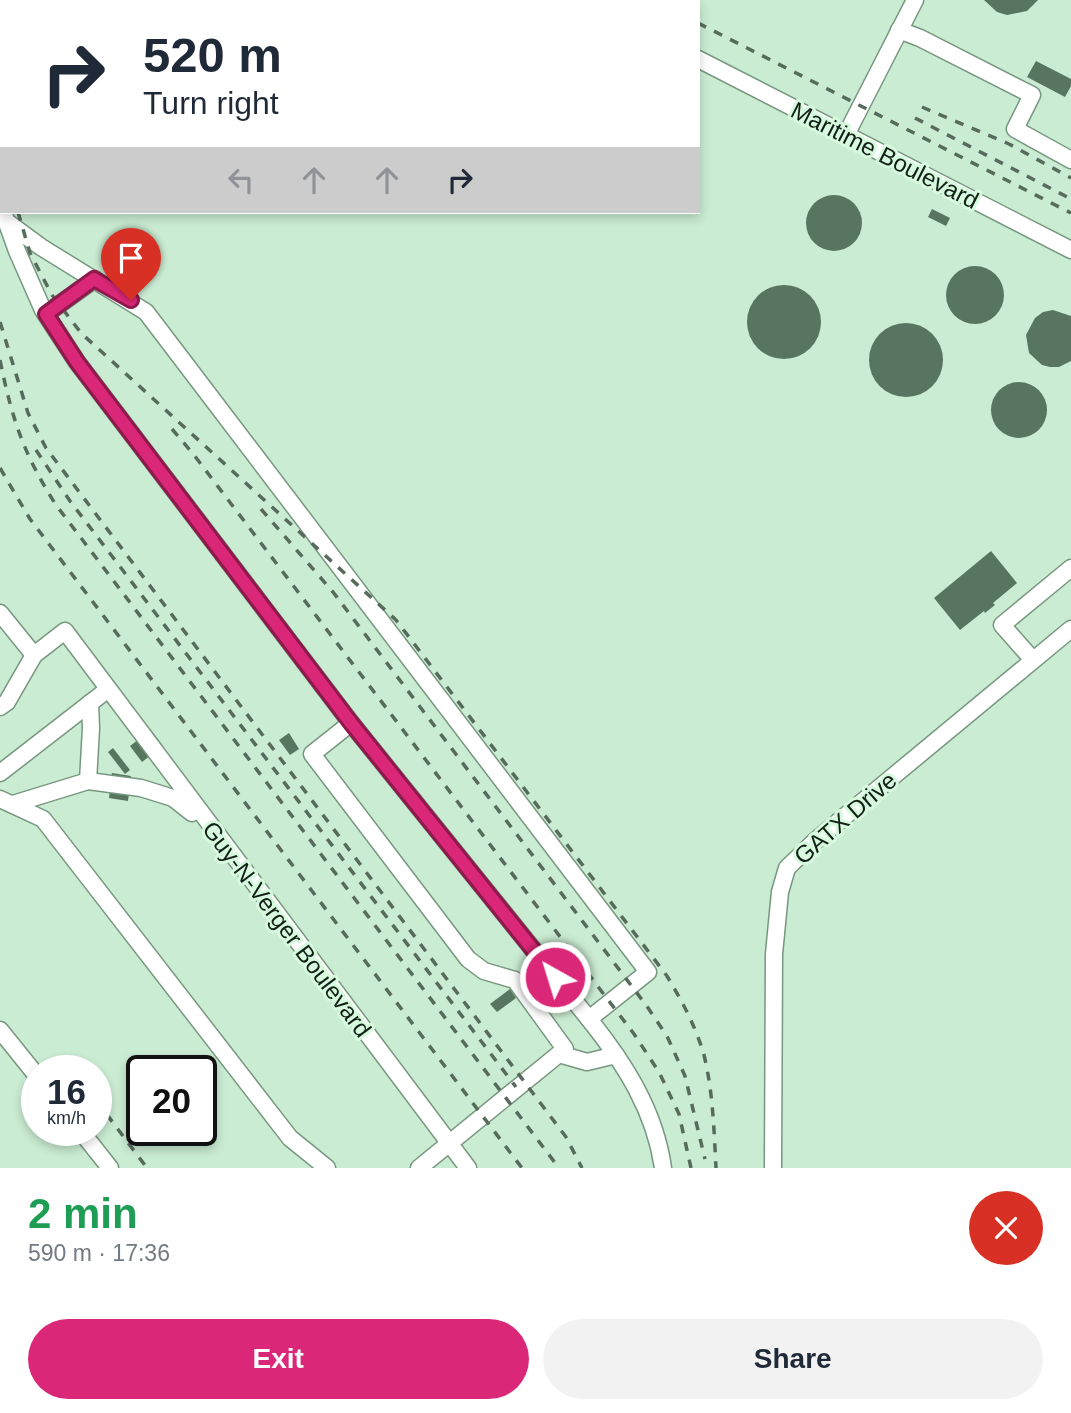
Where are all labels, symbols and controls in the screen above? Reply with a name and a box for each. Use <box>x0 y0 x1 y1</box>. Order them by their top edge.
icon: right <box>28 28 119 119</box>
text: 520 m <box>143 28 282 82</box>
text: Turn right <box>143 85 279 121</box>
street label: Maritime Boulevard <box>787 96 983 214</box>
icon: left <box>222 161 260 199</box>
icon: ahead <box>295 161 333 199</box>
icon: ahead <box>368 161 406 199</box>
icon: right <box>441 161 479 199</box>
pin <box>101 228 161 300</box>
icon: arrive <box>112 239 150 277</box>
street label: GATX Drive <box>789 766 901 870</box>
street label: Guy-N-Verger Boulevard <box>197 816 377 1042</box>
position arrow <box>518 940 592 1014</box>
speed limit sign: 20 <box>126 1055 217 1146</box>
text: 16 <box>47 1072 86 1111</box>
text: km/h <box>47 1108 86 1128</box>
text: 2 min <box>28 1190 138 1237</box>
button: close <box>969 1191 1043 1265</box>
text: 590 m · 17:36 <box>28 1240 170 1266</box>
button: Exit <box>28 1319 529 1399</box>
button: Share <box>543 1319 1043 1399</box>

